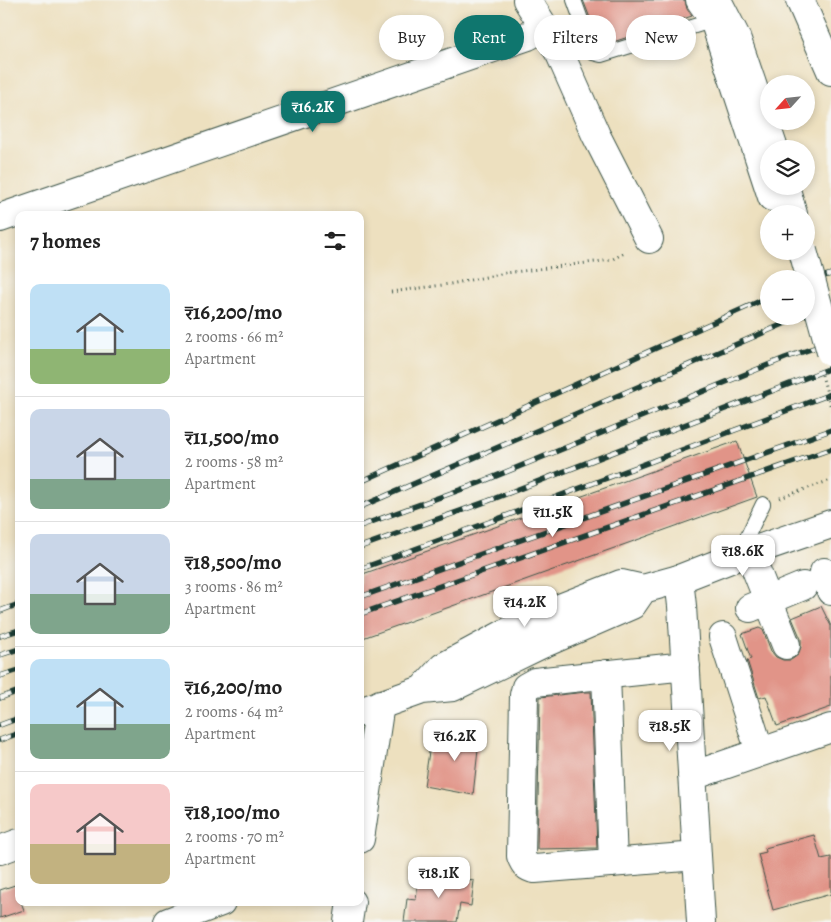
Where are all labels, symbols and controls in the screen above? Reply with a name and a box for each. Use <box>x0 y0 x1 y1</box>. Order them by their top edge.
chip: Buy <box>379 15 444 60</box>
chip: Rent <box>454 15 524 60</box>
chip: Filters <box>534 15 616 60</box>
chip: New <box>626 15 696 60</box>
north arrow <box>760 75 815 130</box>
map controls <box>760 75 815 325</box>
pin: ₹16.2K <box>272 90 354 133</box>
text: ₹16.2K <box>292 96 334 118</box>
button: layers <box>760 140 815 195</box>
button: + <box>760 205 815 260</box>
text: 7 homes <box>30 227 101 255</box>
icon: filters <box>321 227 349 255</box>
button: − <box>760 270 815 325</box>
text: ₹16,200/mo <box>185 298 282 326</box>
icon: home <box>70 304 130 364</box>
text: 2 rooms · 66 m² <box>185 326 283 348</box>
text: Apartment <box>185 348 256 370</box>
text: ₹11,500/mo <box>185 423 279 451</box>
icon: home <box>70 429 130 489</box>
text: 2 rooms · 58 m² <box>185 451 283 473</box>
text: Apartment <box>185 473 256 495</box>
pin: ₹11.5K <box>512 496 594 538</box>
text: ₹11.5K <box>533 501 573 523</box>
pin: ₹18.6K <box>702 534 784 577</box>
text: ₹18.6K <box>722 540 764 562</box>
text: ₹18,500/mo <box>185 548 282 576</box>
icon: home <box>70 554 130 614</box>
text: 3 rooms · 86 m² <box>185 576 283 598</box>
pin: ₹14.2K <box>484 586 566 628</box>
text: ₹14.2K <box>504 591 546 613</box>
text: Apartment <box>185 598 256 620</box>
text: ₹16,200/mo <box>185 673 282 701</box>
icon: home <box>70 679 130 739</box>
text: 2 rooms · 64 m² <box>185 701 283 723</box>
pin: ₹18.5K <box>629 710 711 752</box>
text: ₹18.5K <box>649 715 691 737</box>
pin: ₹16.2K <box>414 720 496 762</box>
text: Apartment <box>185 723 256 745</box>
text: ₹16.2K <box>434 725 476 747</box>
text: ₹18,100/mo <box>185 798 280 826</box>
icon: home <box>70 804 130 864</box>
text: 2 rooms · 70 m² <box>185 826 284 848</box>
text: Apartment <box>185 848 256 870</box>
pin: ₹18.1K <box>398 856 480 899</box>
text: ₹18.1K <box>419 862 459 884</box>

